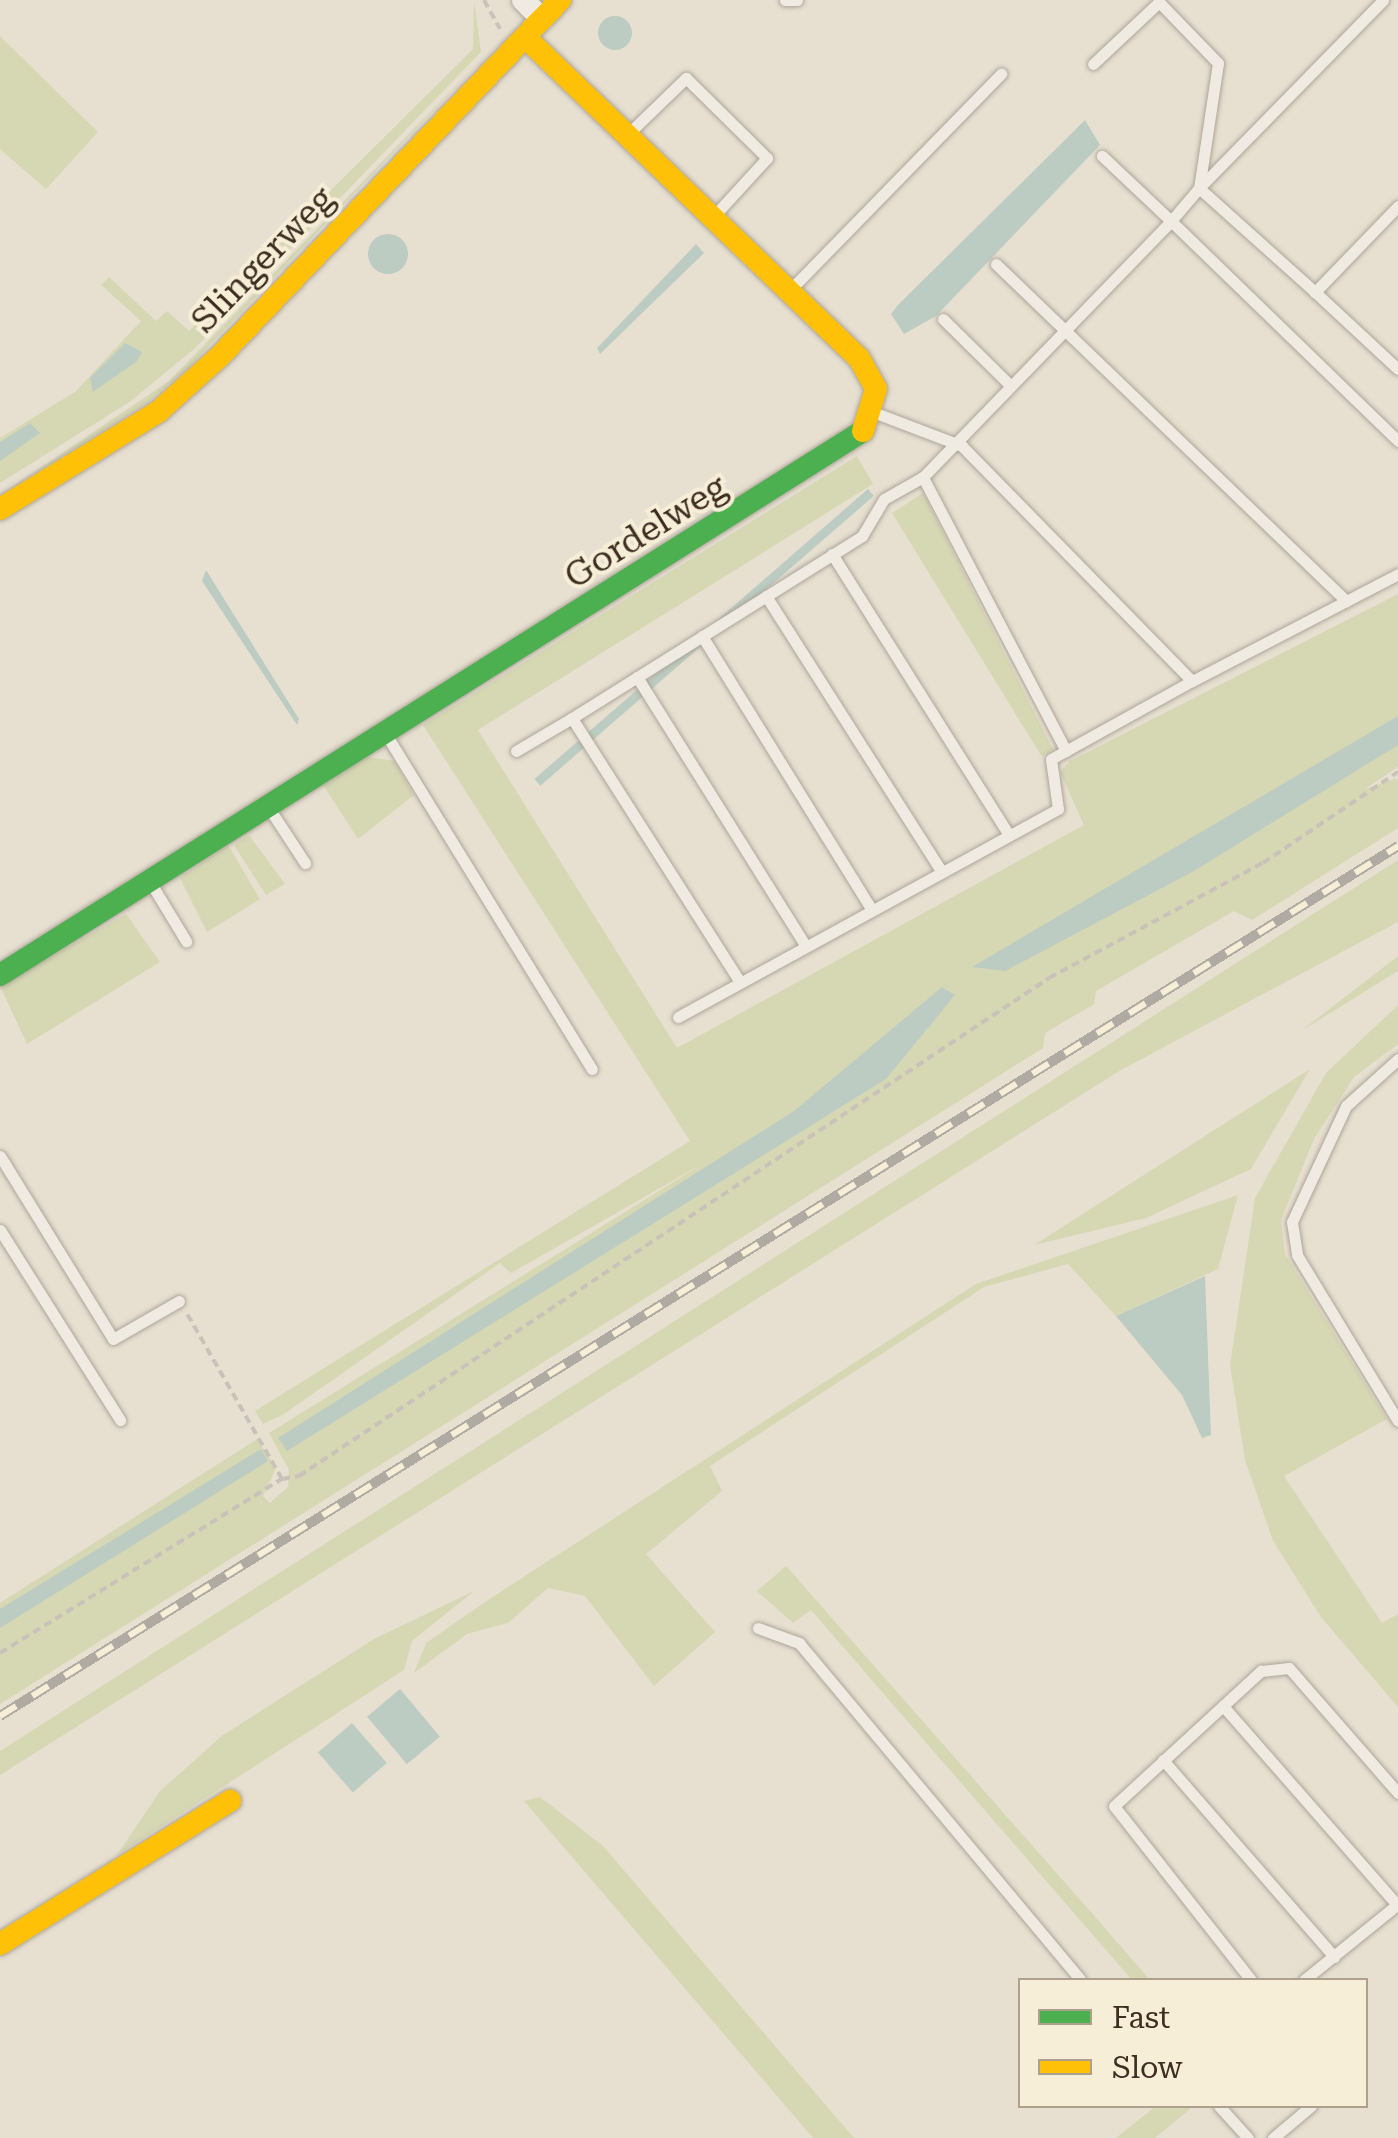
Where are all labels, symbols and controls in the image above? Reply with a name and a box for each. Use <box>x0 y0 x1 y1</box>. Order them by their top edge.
street label: Slingerweg <box>183 178 343 342</box>
street label: Gordelweg <box>557 466 735 598</box>
legend <box>1018 1978 1368 2108</box>
text: Fast <box>1112 2000 1170 2035</box>
text: Slow <box>1112 2050 1183 2085</box>

